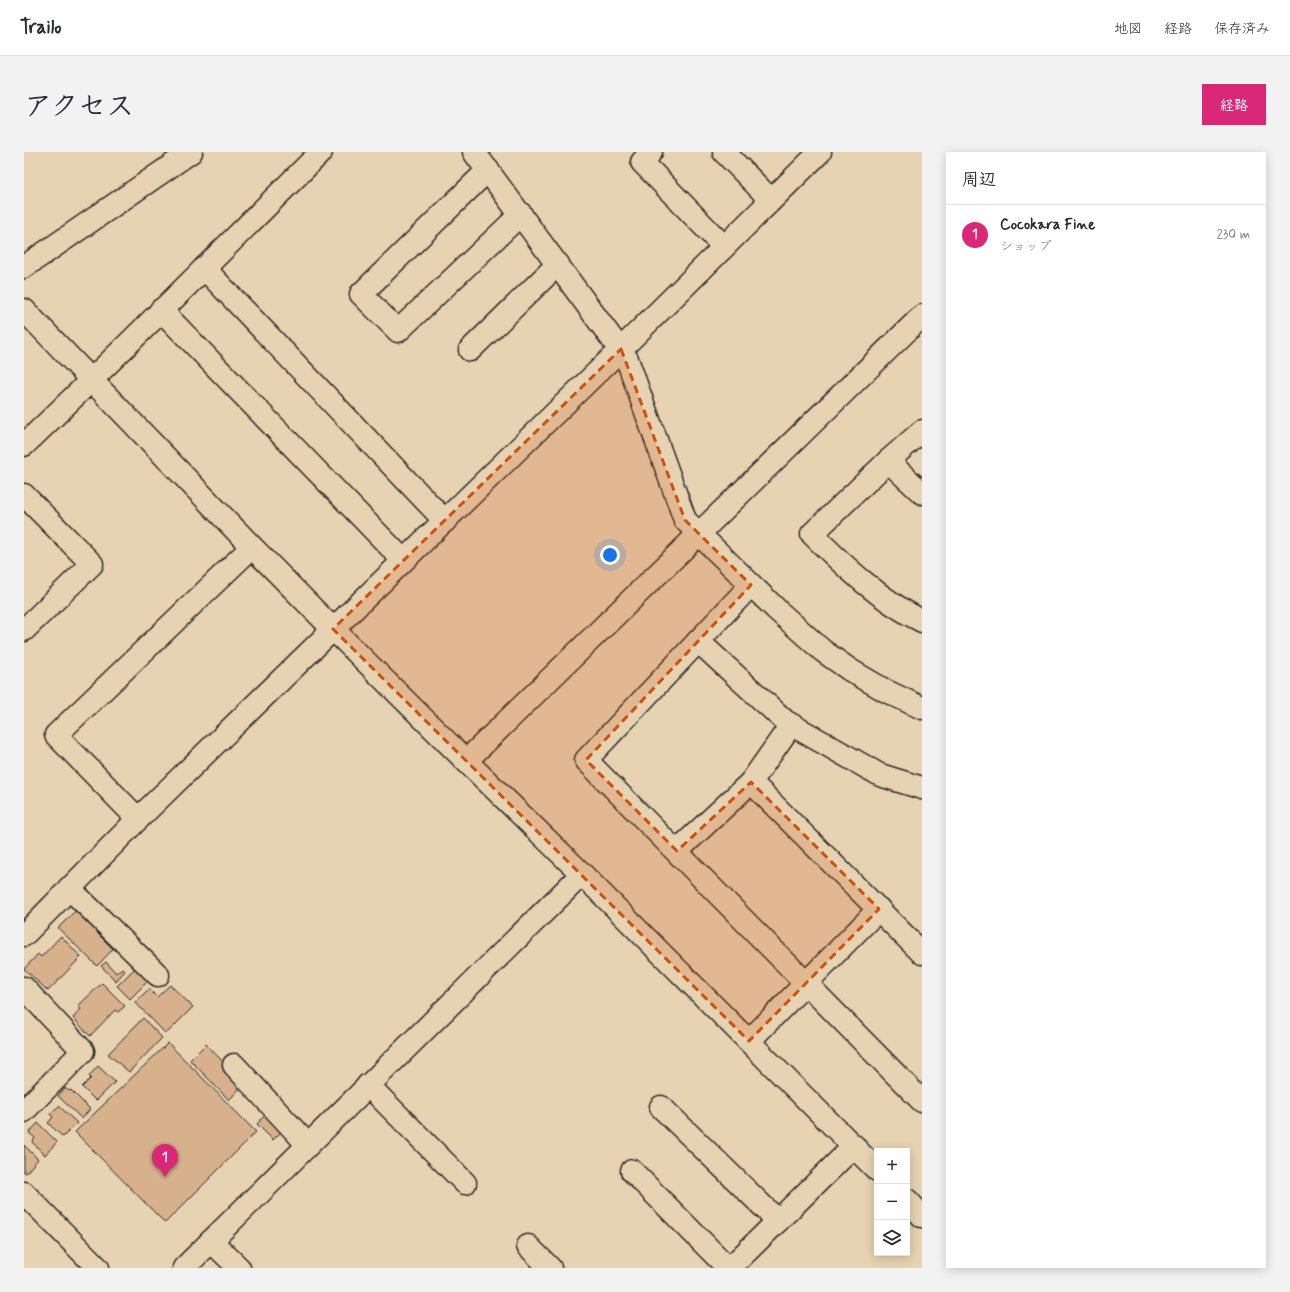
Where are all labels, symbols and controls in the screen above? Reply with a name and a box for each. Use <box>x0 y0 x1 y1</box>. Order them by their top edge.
text: Trailo <box>20 15 62 40</box>
text: 地図 <box>1114 20 1142 38</box>
text: 経路 <box>1164 20 1192 38</box>
text: 保存済み <box>1214 20 1270 38</box>
button: 経路 <box>1202 84 1266 125</box>
text: アクセス <box>24 89 134 126</box>
text: 周辺 <box>962 169 996 191</box>
text: Cocokara Fine <box>1000 215 1095 235</box>
text: 1 <box>972 226 978 243</box>
text: 230 m <box>1216 226 1250 243</box>
text: ショップ <box>1000 238 1051 255</box>
your location <box>600 545 620 565</box>
pin: 1 <box>152 1144 178 1177</box>
map controls <box>874 1148 910 1256</box>
button: + <box>874 1148 910 1184</box>
button: − <box>874 1184 910 1220</box>
button: layers <box>874 1220 910 1256</box>

